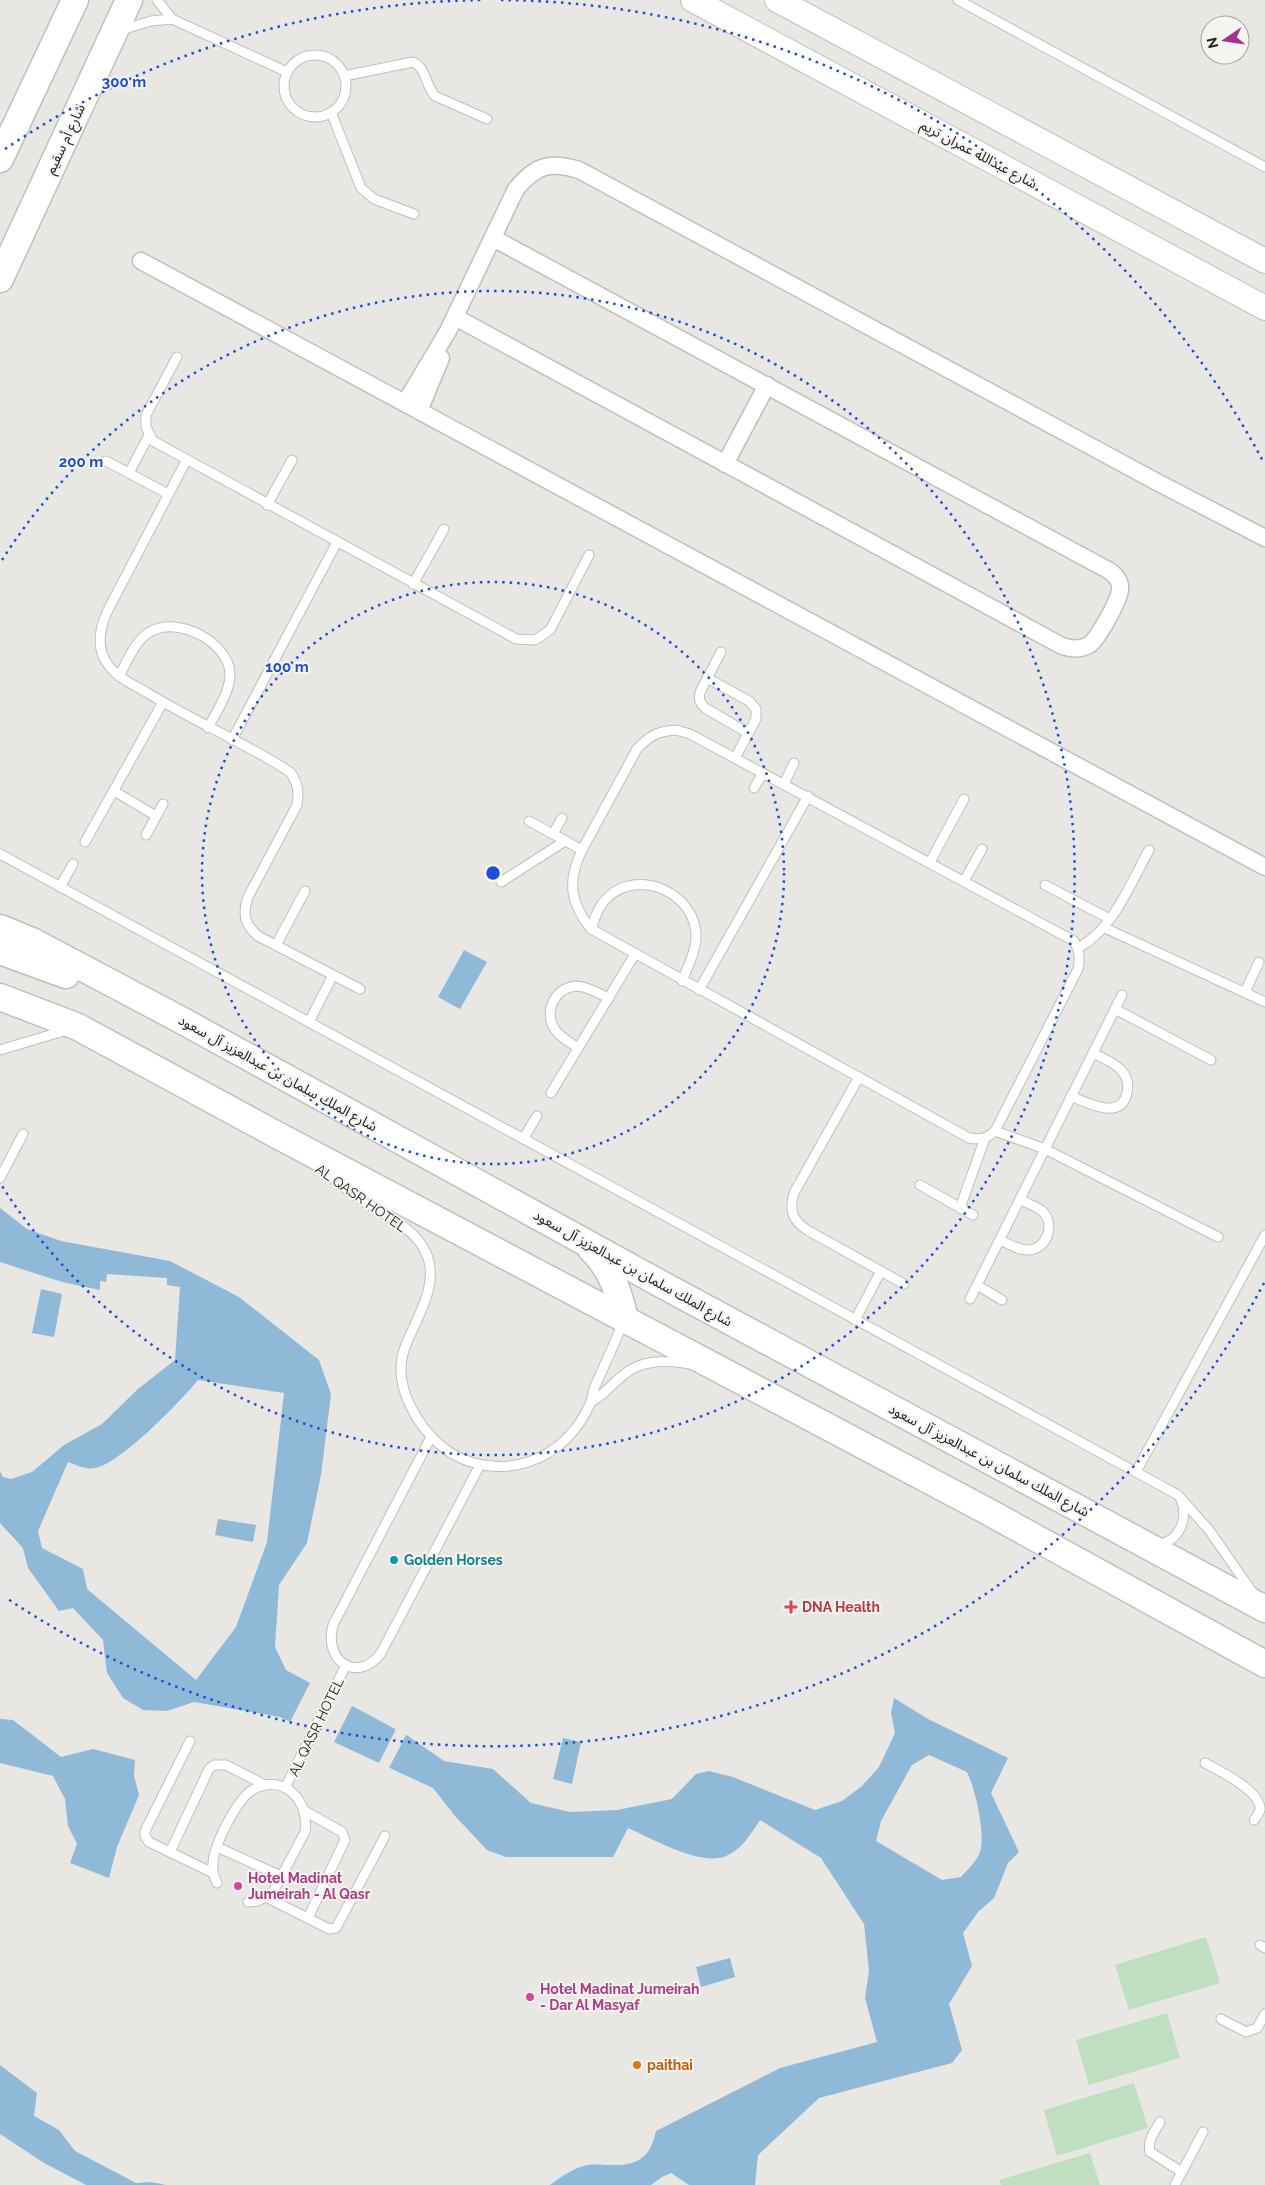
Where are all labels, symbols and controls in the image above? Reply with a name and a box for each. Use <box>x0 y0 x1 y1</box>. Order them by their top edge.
north arrow <box>1200 15 1250 65</box>
text: N <box>1203 36 1221 50</box>
text: 300 m <box>102 73 146 91</box>
street label: شارع أم سقيم <box>41 101 91 178</box>
street label: شارع عبدالله عمران تريم <box>916 116 1040 194</box>
text: 200 m <box>59 453 103 471</box>
text: 100 m <box>265 658 309 676</box>
centre of rings <box>484 864 502 882</box>
street label: شارع الملك سلمان بن عبدالعزيز آل سعود <box>174 1012 380 1137</box>
street label: AL QASR HOTEL <box>312 1161 410 1235</box>
street label: شارع الملك سلمان بن عبدالعزيز آل سعود <box>529 1207 735 1332</box>
street label: شارع الملك سلمان بن عبدالعزيز آل سعود <box>885 1400 1092 1522</box>
place label: Golden Horses <box>404 1552 503 1568</box>
marker: Golden Horses <box>388 1554 400 1566</box>
place label: DNA Health <box>802 1599 880 1615</box>
marker: DNA Health <box>784 1600 798 1614</box>
street label: AL QASR HOTEL <box>285 1675 347 1779</box>
place label: Hotel Madinat Jumeirah - Al Qasr <box>248 1870 371 1902</box>
marker: Hotel Madinat Jumeirah - Al Qasr <box>232 1880 244 1892</box>
place label: Hotel Madinat Jumeirah - Dar Al Masyaf <box>540 1981 700 2013</box>
marker: Hotel Madinat Jumeirah - Dar Al Masyaf <box>524 1991 536 2003</box>
place label: paithai <box>647 2057 693 2073</box>
marker: paithai <box>631 2059 643 2071</box>

